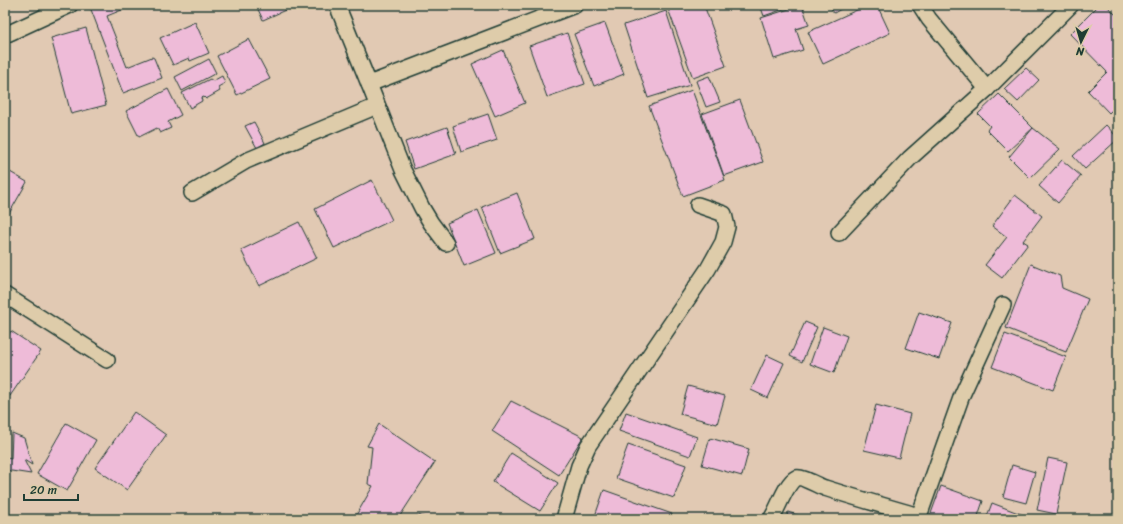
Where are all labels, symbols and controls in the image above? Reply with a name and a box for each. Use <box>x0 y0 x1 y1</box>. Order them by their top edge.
north arrow <box>1061 22 1101 62</box>
text: N <box>1075 42 1086 61</box>
scale bar <box>24 476 78 502</box>
text: 20 m <box>30 479 57 501</box>

